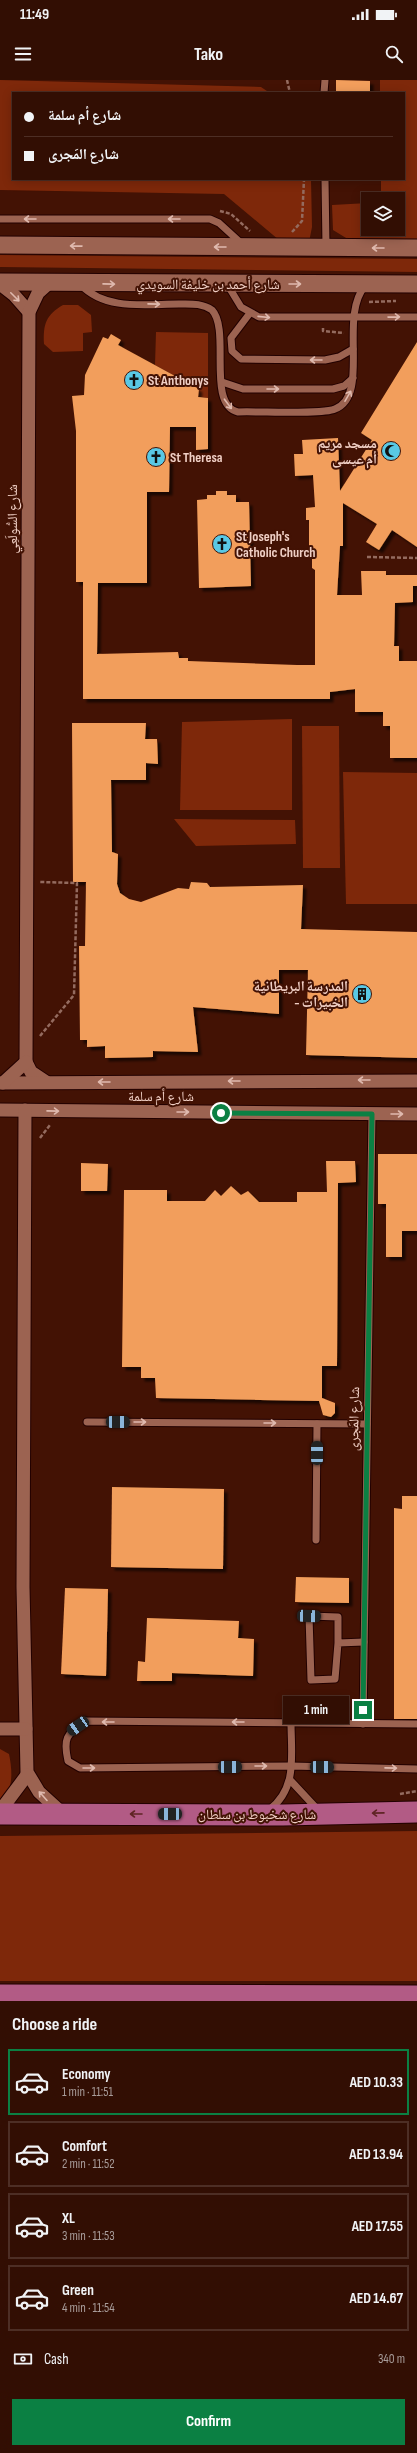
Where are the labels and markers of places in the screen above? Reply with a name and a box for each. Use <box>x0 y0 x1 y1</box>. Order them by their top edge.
church icon: St Anthonys <box>123 369 145 391</box>
place label: St Anthonys <box>148 372 209 389</box>
place label: مسجد مريم أم عيسى <box>318 435 377 469</box>
mosque icon: مسجد مريم أم عيسى <box>380 440 402 462</box>
church icon: St Theresa <box>145 446 167 468</box>
place label: St Theresa <box>170 449 223 466</box>
place label: St Joseph's Catholic Church <box>236 528 316 561</box>
church icon: St Joseph's Catholic Church <box>211 533 233 555</box>
place label: المدرسة البريطانية - الخبيرات <box>254 978 348 1011</box>
building icon: المدرسة البريطانية - الخبيرات <box>351 983 373 1005</box>

